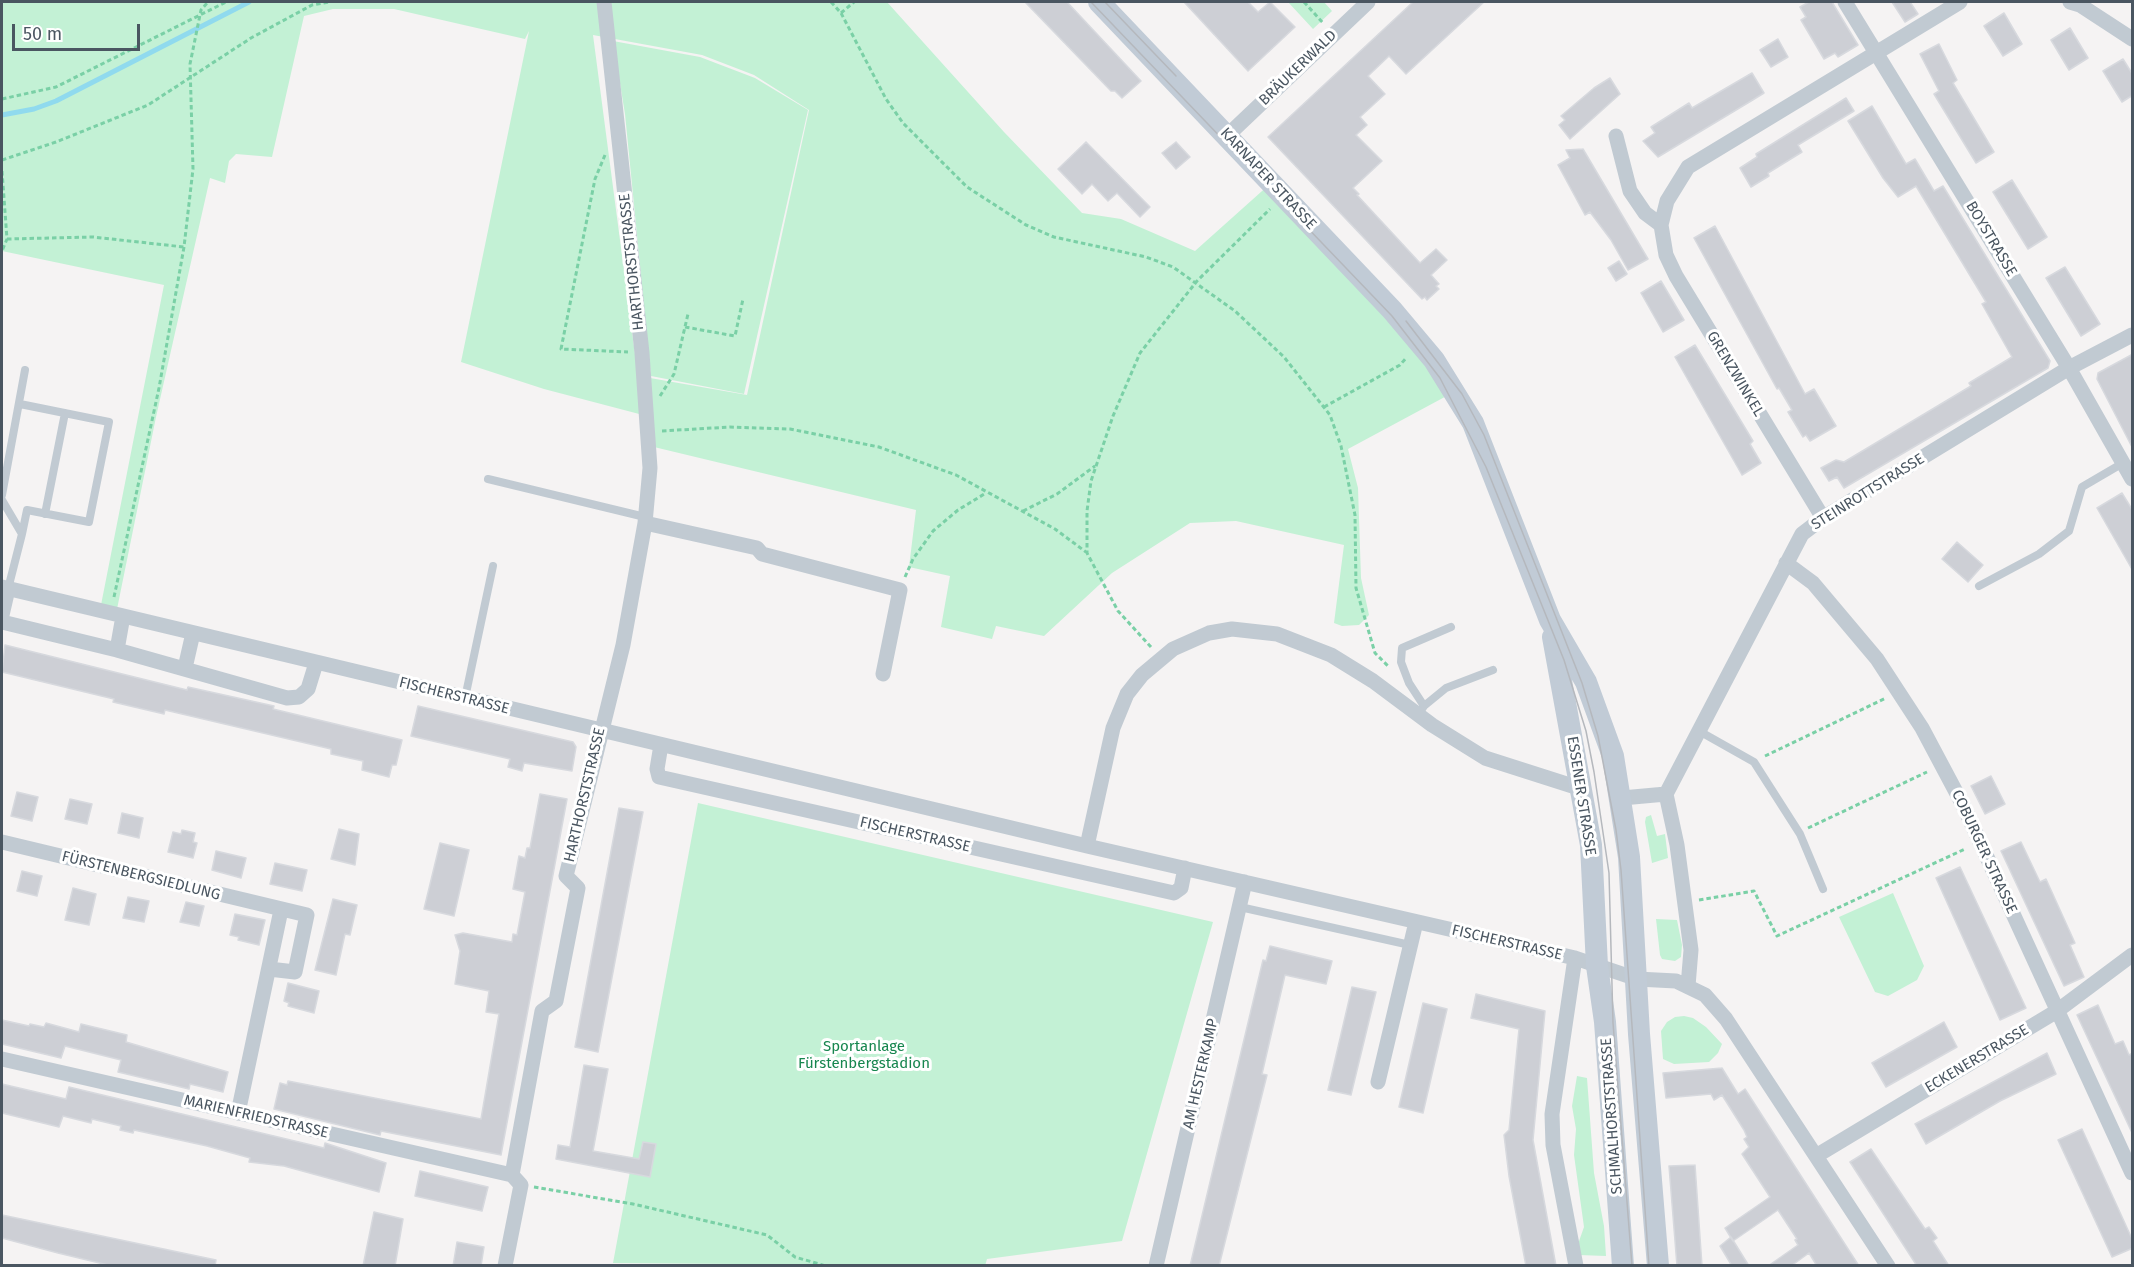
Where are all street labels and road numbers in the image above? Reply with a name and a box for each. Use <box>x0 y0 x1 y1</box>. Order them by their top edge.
street label: BRÄUKERWALD <box>1256 27 1340 109</box>
street label: KARNAPER STRASSE <box>1216 124 1320 234</box>
street label: HARTHORSTSTRASSE <box>616 193 648 331</box>
street label: BOYSTRASSE <box>1962 198 2020 280</box>
street label: GRENZWINKEL <box>1703 328 1767 420</box>
street label: STEINROTTSTRASSE <box>1808 450 1928 534</box>
street label: FISCHERSTRASSE <box>397 674 511 718</box>
street label: HARTHORSTSTRASSE <box>561 726 609 864</box>
street label: ESSENER STRASSE <box>1563 735 1599 857</box>
street label: COBURGER STRASSE <box>1947 787 2021 917</box>
street label: FISCHERSTRASSE <box>858 814 972 856</box>
street label: FÜRSTENBERGSIEDLUNG <box>60 848 222 904</box>
street label: FISCHERSTRASSE <box>1450 922 1564 964</box>
street label: AM HESTERKAMP <box>1180 1017 1222 1131</box>
street label: ECKENERSTRASSE <box>1922 1021 2032 1097</box>
street label: SCHMALHORSTSTRASSE <box>1598 1037 1626 1195</box>
street label: MARIENFRIEDSTRASSE <box>182 1092 330 1142</box>

